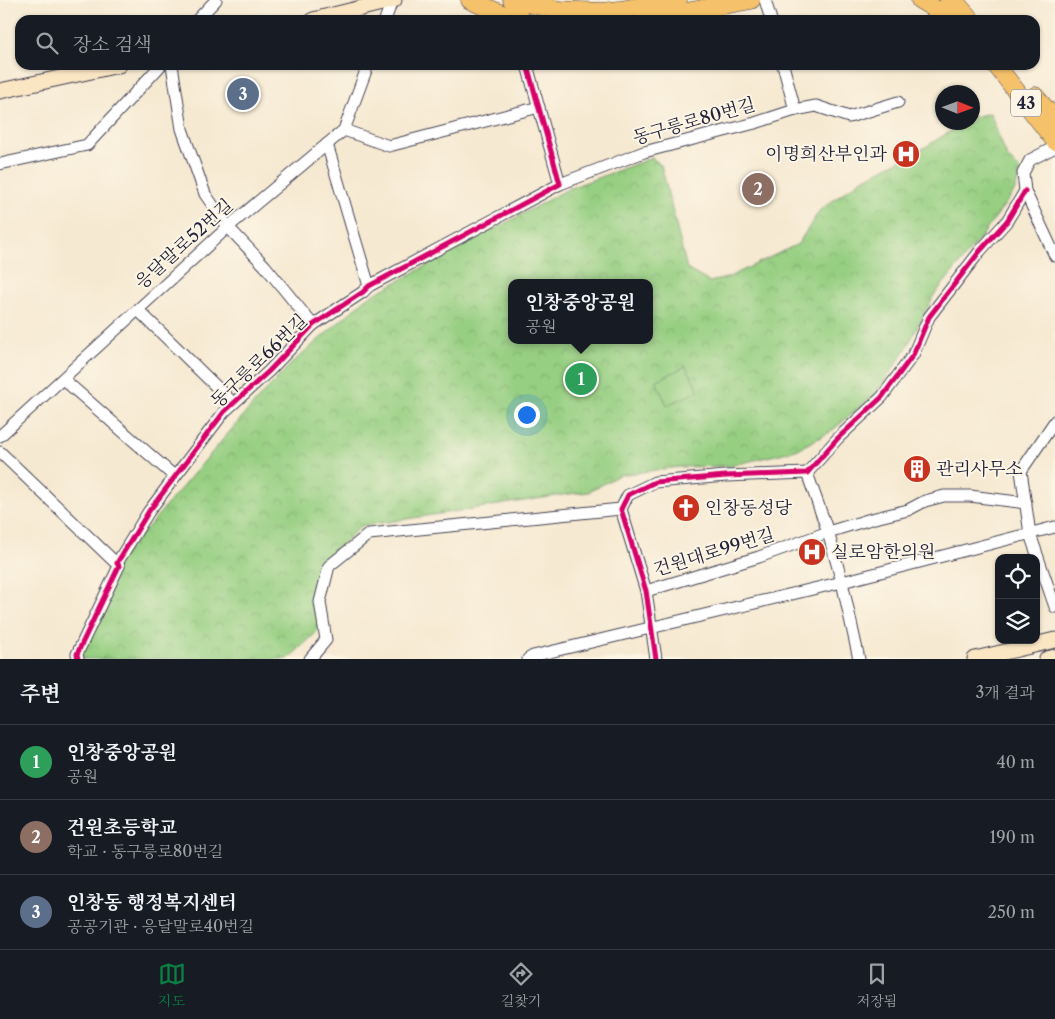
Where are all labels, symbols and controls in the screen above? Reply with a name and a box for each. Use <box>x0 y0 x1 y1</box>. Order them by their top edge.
search box <box>15 15 1040 70</box>
icon: search <box>33 29 61 57</box>
text: 장소 검색 <box>73 33 151 56</box>
pin: 3 <box>227 75 259 113</box>
north arrow <box>935 85 980 130</box>
road number: 43 <box>1011 90 1041 116</box>
street label: 동구릉로80번길 <box>630 93 758 149</box>
hospital icon: 이명희산부인과 <box>891 139 921 169</box>
place label: 이명희산부인과 <box>765 143 888 165</box>
pin: 2 <box>742 170 774 208</box>
street label: 응달말로52번길 <box>130 194 238 294</box>
popup <box>508 279 653 344</box>
text: 인창중앙공원 <box>525 291 636 314</box>
street label: 동구릉로66번길 <box>206 310 312 412</box>
text: 공원 <box>525 316 556 336</box>
pin: 1 <box>565 360 597 398</box>
your location <box>514 402 540 428</box>
building icon: 관리사무소 <box>902 454 932 484</box>
place label: 관리사무소 <box>936 458 1023 480</box>
church icon: 인창동성당 <box>671 493 701 523</box>
place label: 인창동성당 <box>705 497 793 519</box>
street label: 건원대로99번길 <box>651 523 777 581</box>
hospital icon: 실로암한의원 <box>797 537 827 567</box>
place label: 실로암한의원 <box>831 541 935 563</box>
map controls <box>995 554 1040 644</box>
button: locate <box>995 554 1040 599</box>
button: layers <box>995 599 1040 644</box>
text: 주변 <box>20 681 61 706</box>
text: 3개 결과 <box>976 682 1035 702</box>
text: 인창중앙공원 <box>67 741 177 764</box>
text: 1 <box>32 752 40 772</box>
text: 40 m <box>996 752 1035 772</box>
text: 공원 <box>67 766 98 786</box>
text: 건원초등학교 <box>67 816 177 839</box>
text: 2 <box>31 827 41 847</box>
text: 190 m <box>990 827 1035 847</box>
text: 학교 · 동구릉로80번길 <box>67 841 223 861</box>
text: 인창동 행정복지센터 <box>67 891 237 914</box>
text: 3 <box>31 902 41 922</box>
text: 250 m <box>988 902 1035 922</box>
text: 공공기관 · 응달말로40번길 <box>67 916 254 936</box>
tab: 지도 <box>158 960 186 1010</box>
tab: 길찾기 <box>501 960 542 1010</box>
tab: 저장됨 <box>857 960 897 1010</box>

